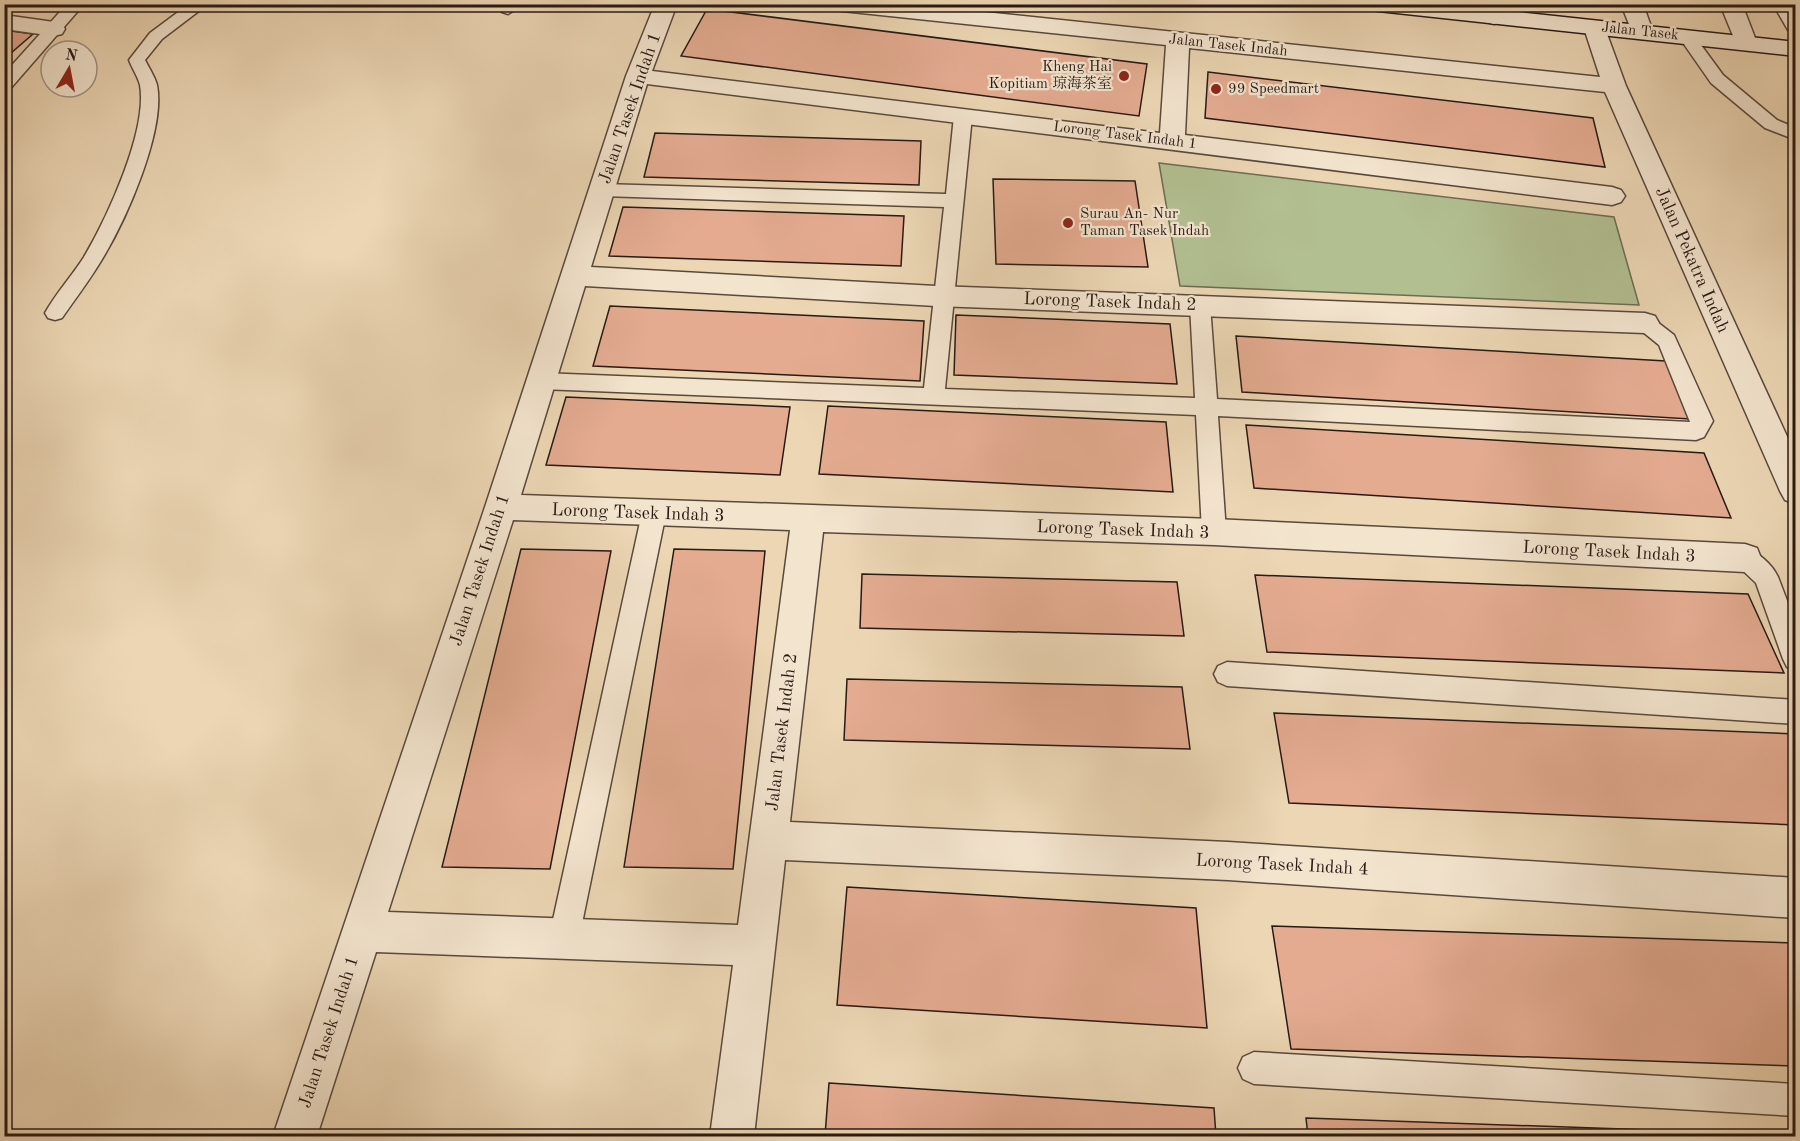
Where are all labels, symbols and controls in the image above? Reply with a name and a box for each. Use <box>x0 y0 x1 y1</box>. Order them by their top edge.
street label: Jalan Tasek <box>1601 20 1680 44</box>
street label: Jalan Tasek Indah 1 <box>596 30 664 186</box>
street label: Jalan Tasek Indah <box>1168 32 1288 60</box>
north arrow <box>39 39 99 99</box>
text: N <box>64 47 79 65</box>
place label: Kheng Hai Kopitiam 琼海茶室 <box>989 60 1112 92</box>
marker: Kheng Hai Kopitiam 琼海茶室 <box>1117 69 1131 83</box>
marker: 99 Speedmart <box>1209 82 1223 96</box>
place label: 99 Speedmart <box>1228 82 1319 97</box>
street label: Lorong Tasek Indah 1 <box>1052 120 1198 152</box>
street label: Jalan Pekatra Indah <box>1652 184 1732 336</box>
place label: Surau An- Nur Taman Tasek Indah <box>1080 207 1209 239</box>
marker: Surau An- Nur Taman Tasek Indah <box>1061 216 1075 230</box>
street label: Lorong Tasek Indah 2 <box>1023 290 1197 314</box>
street label: Jalan Tasek Indah 1 <box>447 492 513 648</box>
street label: Lorong Tasek Indah 3 <box>551 501 725 525</box>
street label: Lorong Tasek Indah 3 <box>1036 518 1210 542</box>
street label: Lorong Tasek Indah 3 <box>1522 538 1696 566</box>
street label: Jalan Tasek Indah 2 <box>763 652 801 812</box>
street label: Lorong Tasek Indah 4 <box>1195 851 1369 879</box>
street label: Jalan Tasek Indah 1 <box>296 954 362 1110</box>

